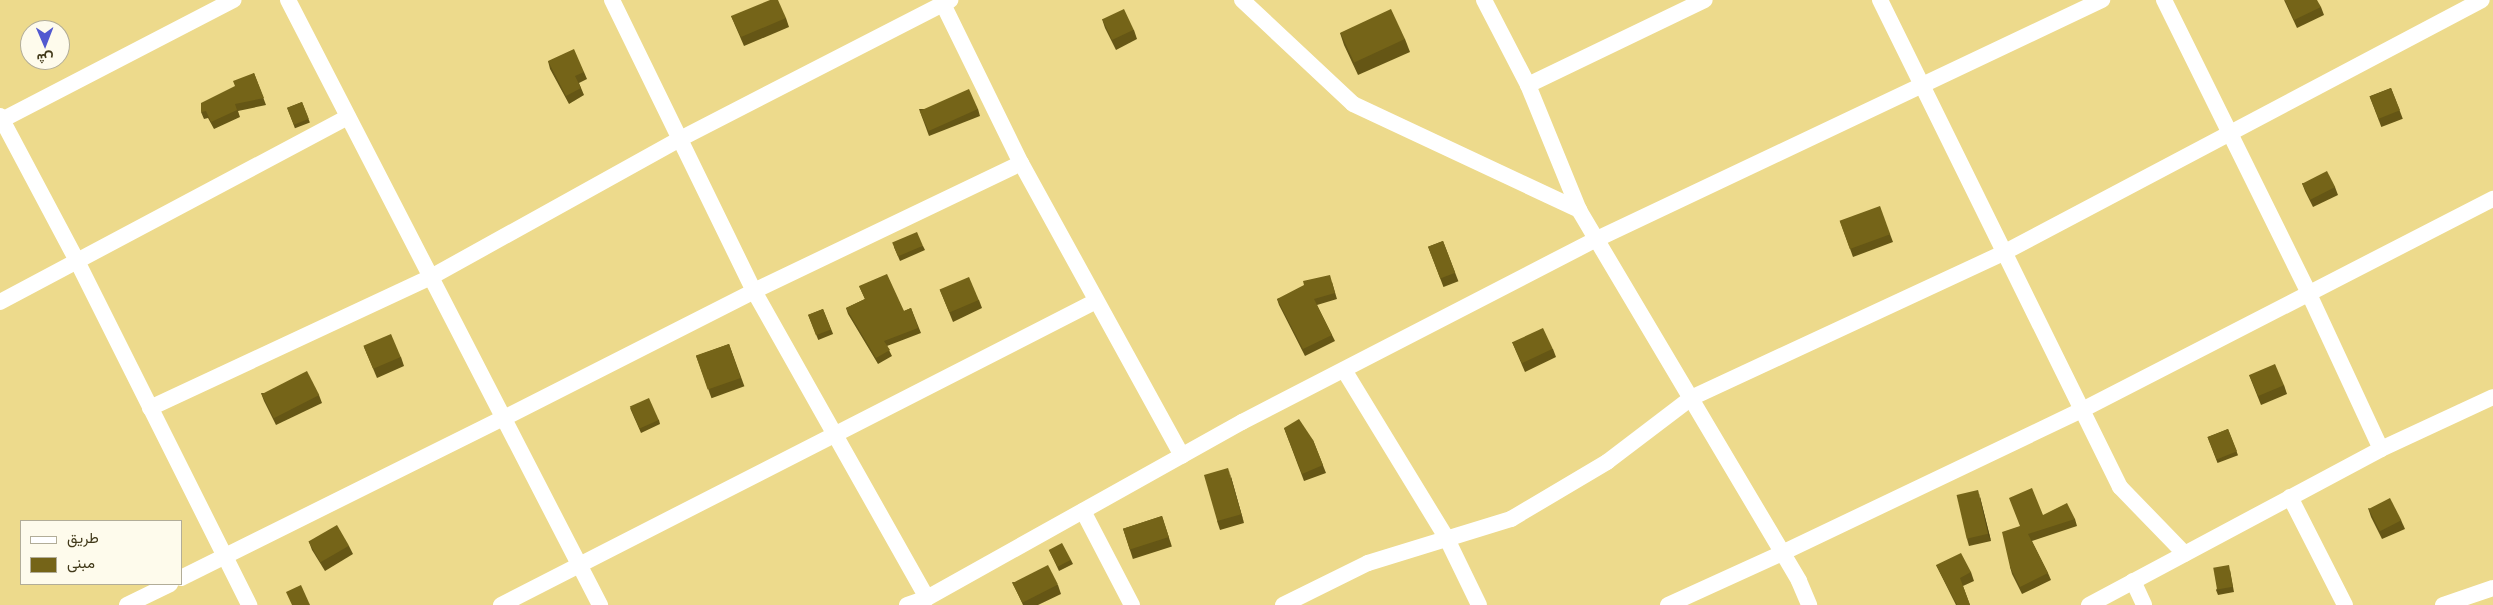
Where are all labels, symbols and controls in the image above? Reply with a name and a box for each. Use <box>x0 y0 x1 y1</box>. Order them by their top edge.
north arrow <box>20 20 70 70</box>
text: ش <box>37 51 54 68</box>
legend <box>20 520 182 585</box>
text: طريق <box>67 528 99 546</box>
text: مبنى <box>67 553 95 571</box>

